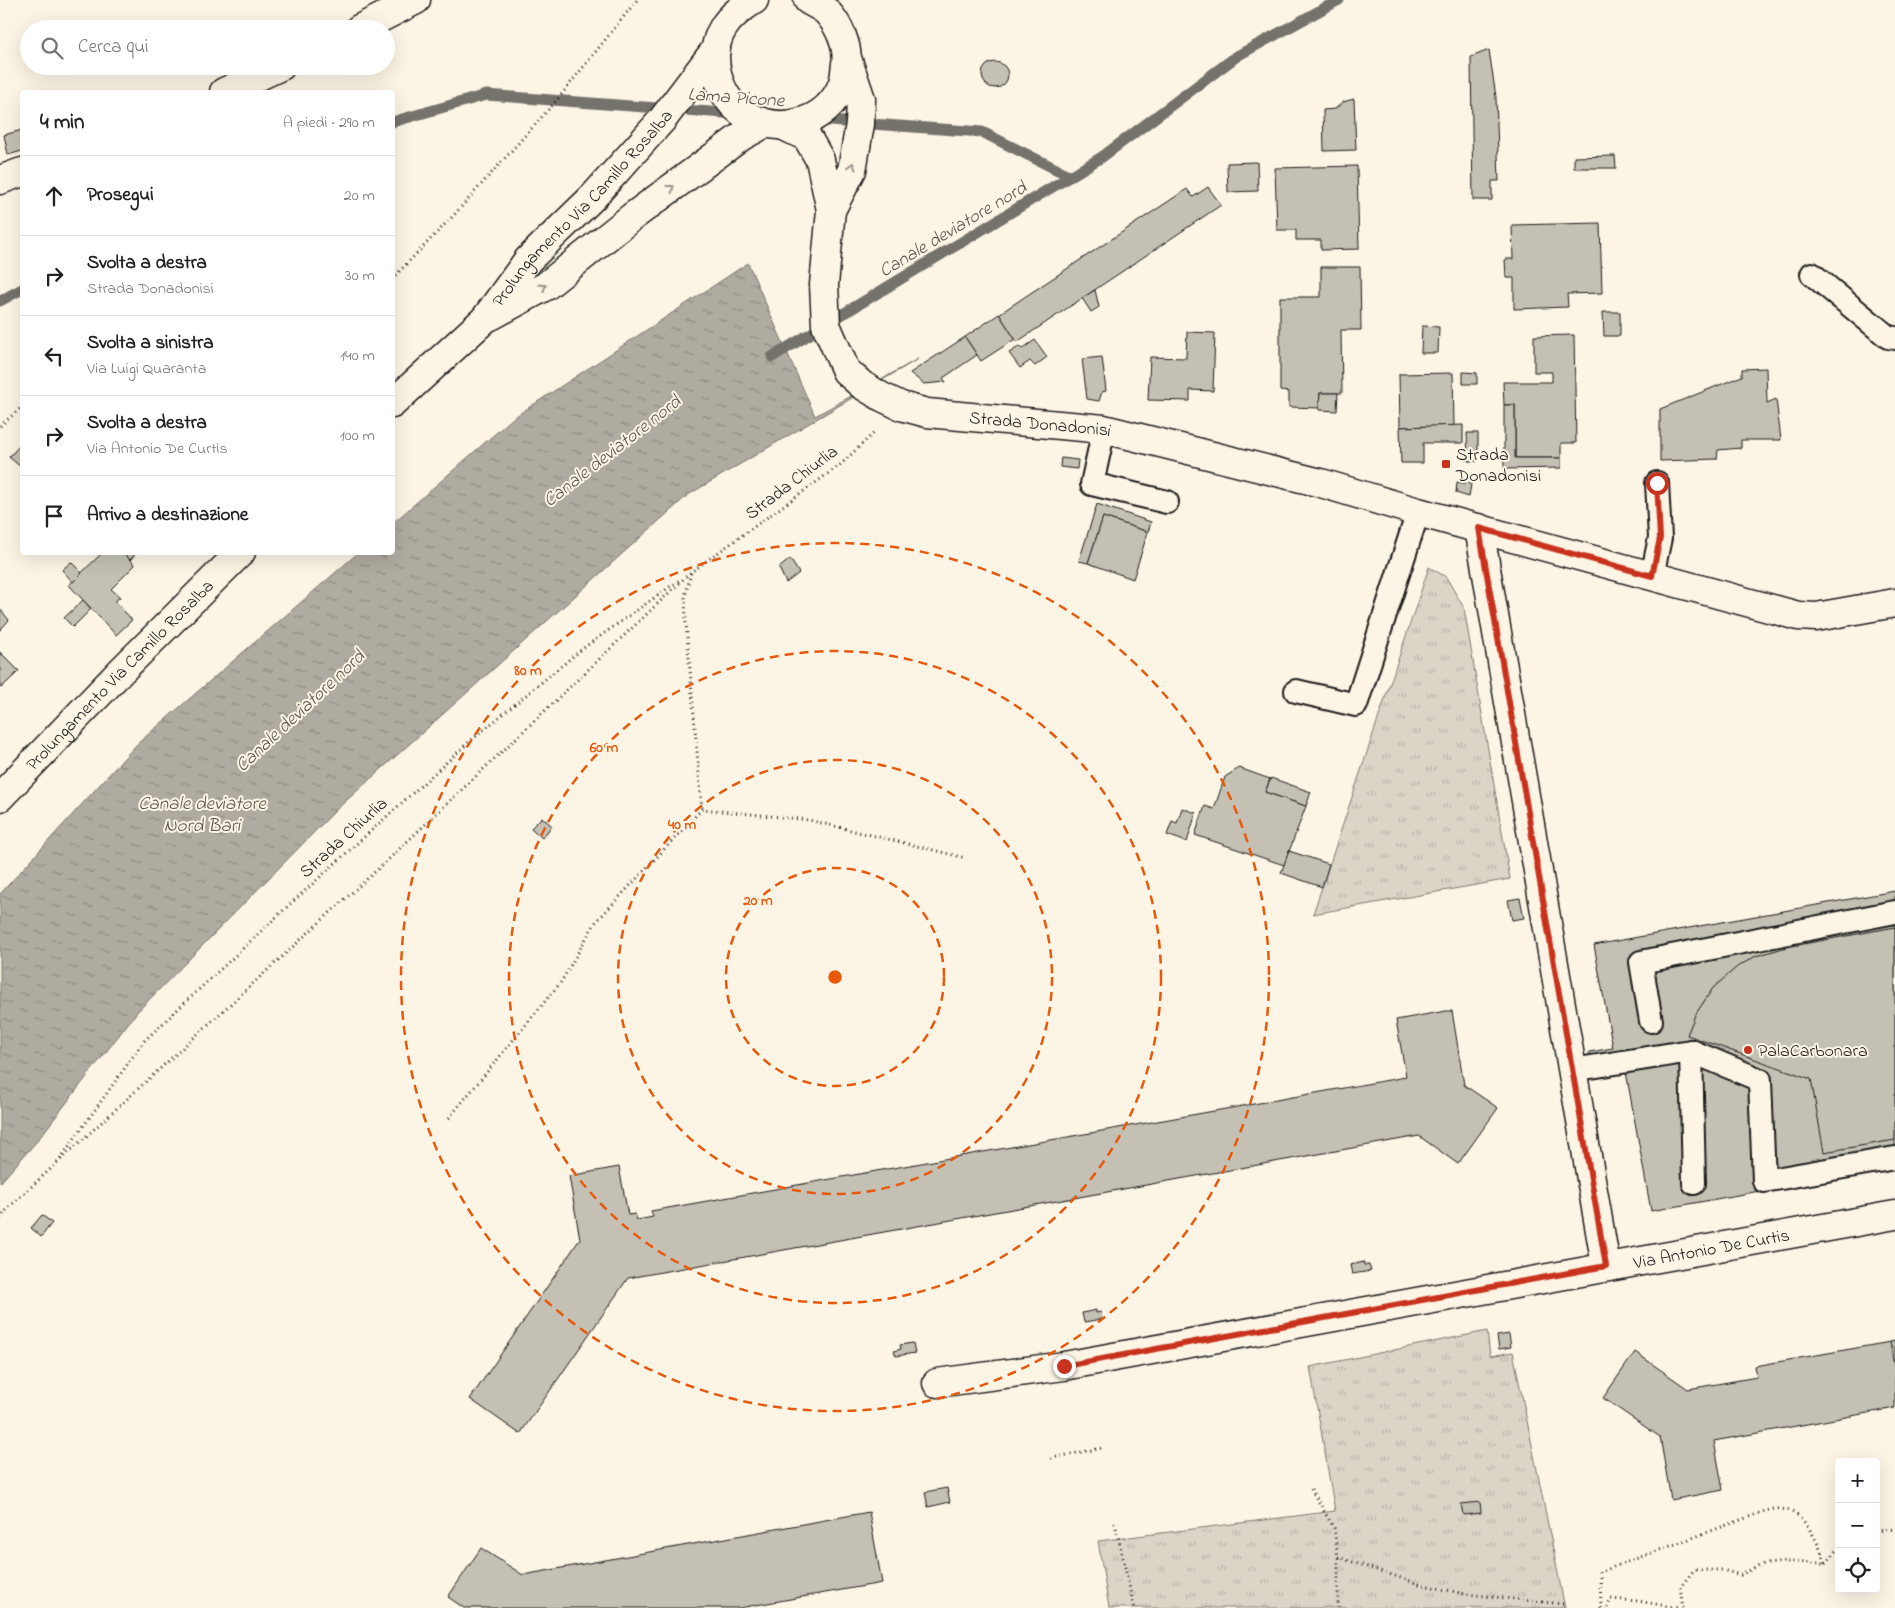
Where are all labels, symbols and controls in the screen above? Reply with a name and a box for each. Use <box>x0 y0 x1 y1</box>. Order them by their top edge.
search box <box>20 20 395 75</box>
icon: search <box>38 34 66 62</box>
text: Cerca qui <box>78 34 148 61</box>
water label: Lama Picone <box>687 82 786 115</box>
street label: Prolungamento Via Camillo Rosalba <box>487 105 680 313</box>
text: 4 min <box>40 108 84 138</box>
text: A piedi · 290 m <box>283 111 375 135</box>
one-way arrow <box>846 162 857 171</box>
water label: Canale deviatore nord <box>874 175 1033 285</box>
icon: ahead <box>40 182 68 210</box>
text: Prosegui <box>87 182 154 209</box>
text: 20 m <box>344 184 375 208</box>
one-way arrow <box>665 185 674 193</box>
text: Svolta a destra <box>87 250 207 277</box>
icon: right <box>40 262 68 290</box>
text: 30 m <box>345 264 375 288</box>
text: Strada Donadonisi <box>87 277 214 301</box>
one-way arrow <box>538 284 547 294</box>
text: Svolta a sinistra <box>87 330 214 357</box>
icon: left <box>40 342 68 370</box>
text: 140 m <box>340 344 375 368</box>
text: Via Luigi Quaranta <box>87 357 206 381</box>
water label: Canale deviatore nord <box>538 389 688 514</box>
street label: Strada Donadonisi <box>968 406 1114 445</box>
text: Svolta a destra <box>87 410 207 437</box>
icon: right <box>40 422 68 450</box>
text: 100 m <box>340 424 375 448</box>
text: Via Antonio De Curtis <box>87 437 228 461</box>
street label: Strada Chiurlia <box>740 440 844 527</box>
place label: Strada Donadonisi <box>1455 443 1541 490</box>
marker: Strada Donadonisi <box>1440 458 1452 470</box>
route start <box>1646 472 1669 495</box>
icon: arrive <box>40 502 68 530</box>
text: Arrivo a destinazione <box>87 502 248 529</box>
street label: Prolungamento Via Camillo Rosalba <box>21 575 221 777</box>
water label: Canale deviatore nord <box>230 644 372 779</box>
text: 80 m <box>513 660 542 682</box>
text: 60 m <box>589 737 619 759</box>
water label: Canale deviatore Nord Bari <box>138 791 267 840</box>
street label: Strada Chiurlia <box>294 792 394 885</box>
text: 40 m <box>667 814 696 836</box>
text: 20 m <box>742 890 773 912</box>
centre of rings <box>826 968 844 986</box>
place label: PalaCarbonara <box>1758 1039 1868 1065</box>
marker: PalaCarbonara <box>1742 1044 1754 1056</box>
street label: Via Antonio De Curtis <box>1630 1223 1792 1277</box>
route end <box>1053 1355 1076 1378</box>
map controls <box>1835 1458 1880 1593</box>
button: + <box>1835 1458 1880 1503</box>
button: − <box>1835 1503 1880 1548</box>
button: locate <box>1835 1548 1880 1593</box>

